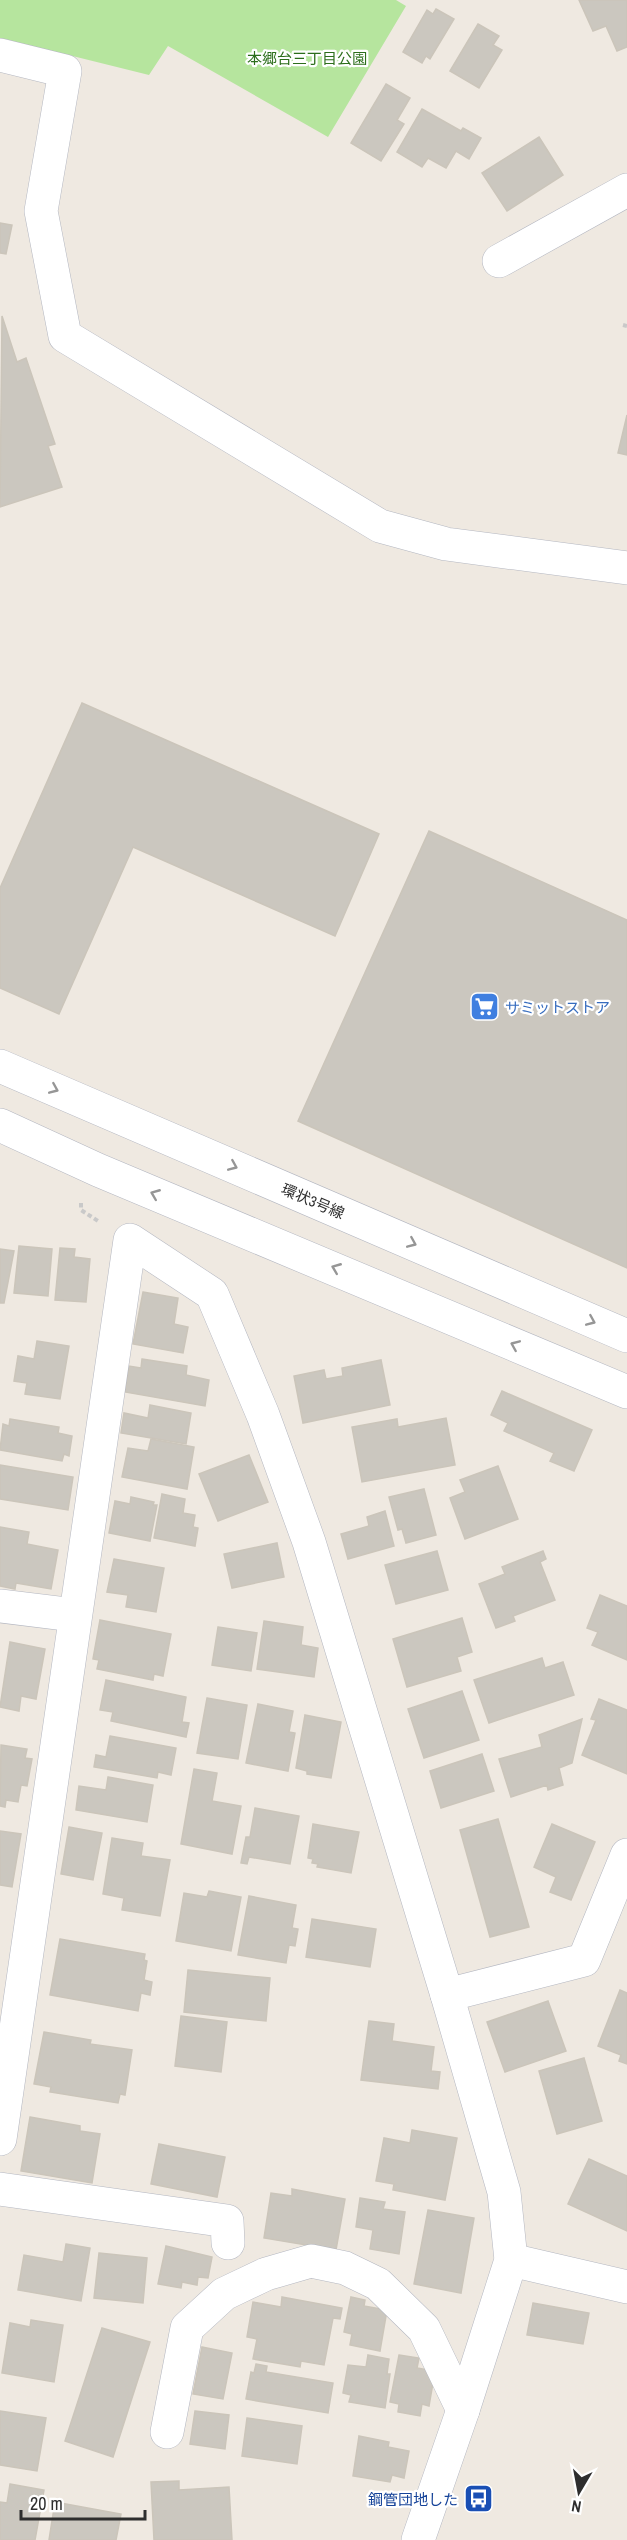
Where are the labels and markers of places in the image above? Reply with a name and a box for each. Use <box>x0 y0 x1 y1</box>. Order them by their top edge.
supermarket icon: サミットストア <box>468 991 500 1023</box>
place label: サミットストア <box>505 997 610 1018</box>
bus stop icon: 鋼管団地した <box>463 2483 495 2515</box>
place label: 鋼管団地した <box>368 2489 458 2510</box>

